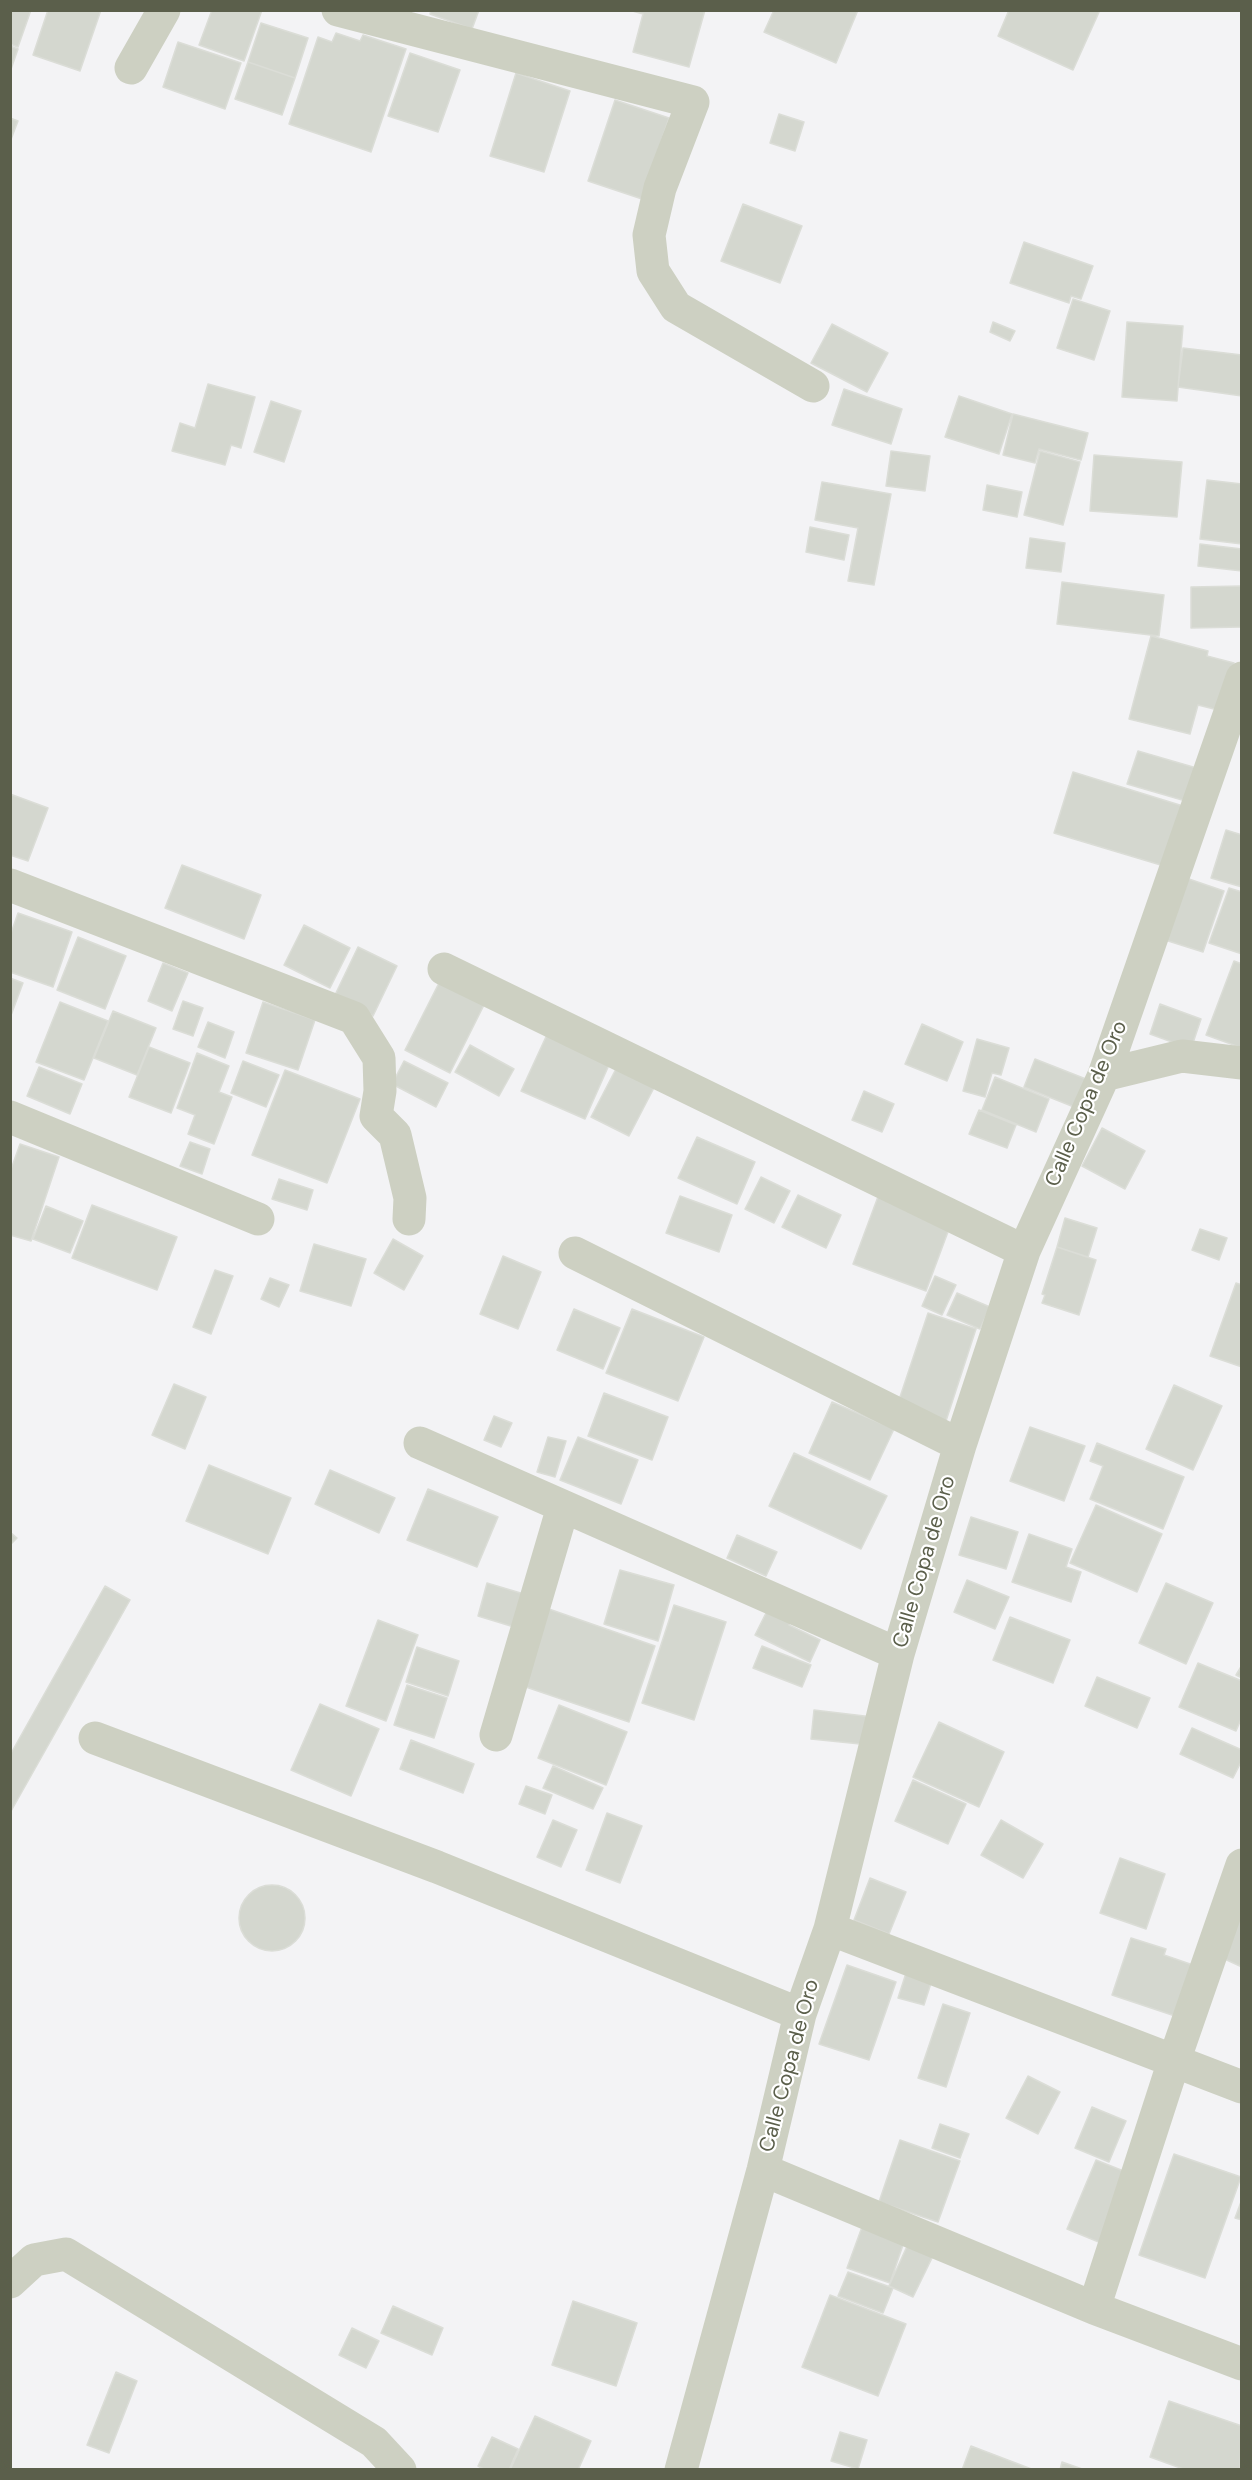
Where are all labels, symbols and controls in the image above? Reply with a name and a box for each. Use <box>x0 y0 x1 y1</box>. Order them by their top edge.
street label: Calle Copa de Oro <box>1041 1017 1133 1191</box>
street label: Calle Copa de Oro <box>888 1473 962 1651</box>
street label: Calle Copa de Oro <box>755 1977 825 2155</box>

